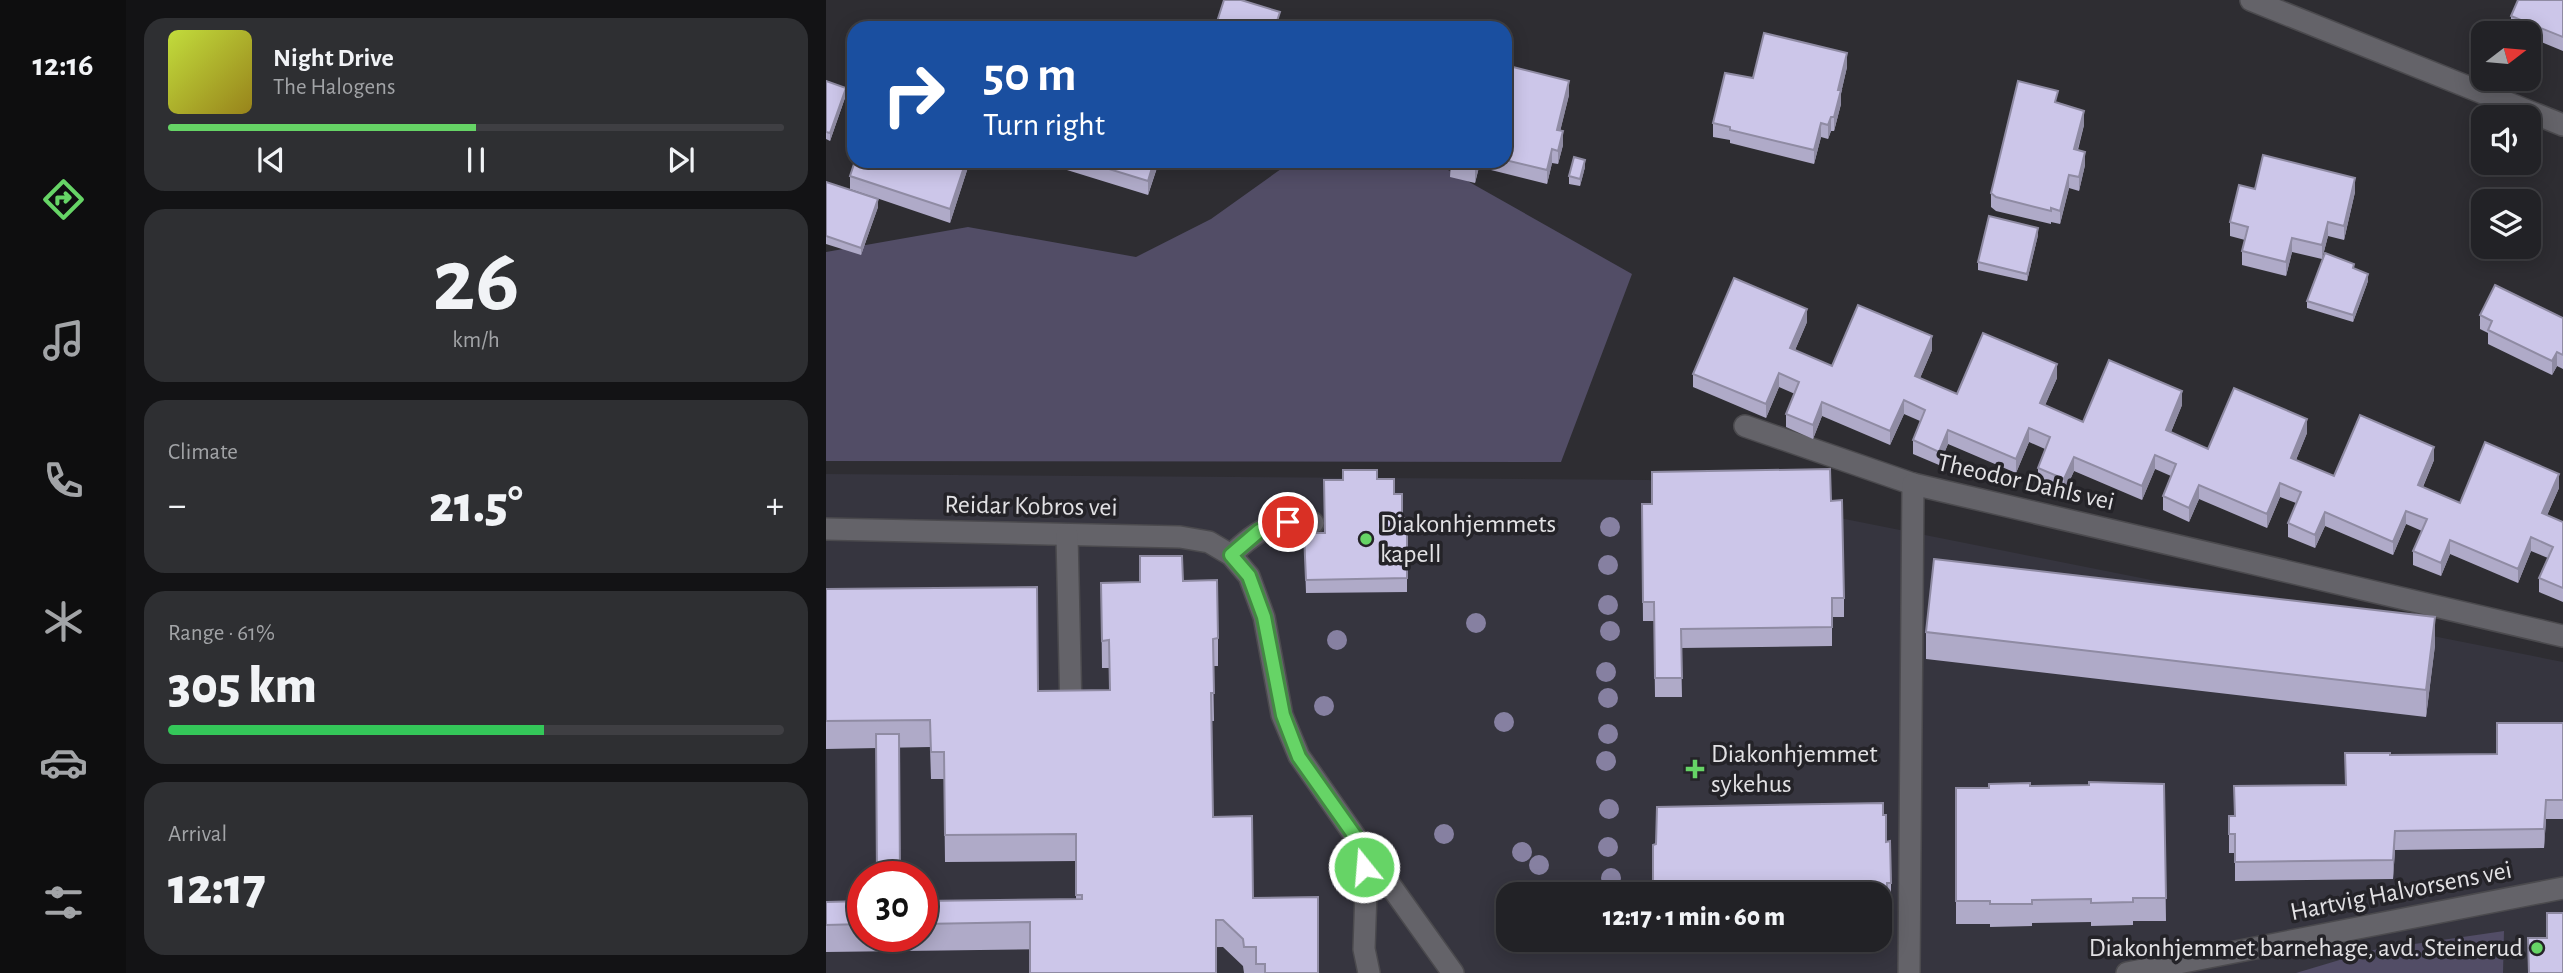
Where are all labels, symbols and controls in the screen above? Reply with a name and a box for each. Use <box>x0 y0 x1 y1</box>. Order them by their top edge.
north arrow <box>2471 21 2541 91</box>
map controls <box>2471 21 2541 259</box>
text: Night Drive <box>273 45 394 71</box>
text: 12:16 <box>33 49 93 81</box>
icon: right <box>868 49 959 140</box>
text: 50 m <box>983 51 1077 100</box>
text: The Halogens <box>273 76 395 99</box>
button: sound <box>2471 105 2541 175</box>
text: Turn right <box>983 109 1105 141</box>
icon: previous <box>252 141 290 179</box>
icon: pause <box>457 141 495 179</box>
icon: next <box>662 141 700 179</box>
icon: directions <box>39 175 88 224</box>
button: layers <box>2471 189 2541 259</box>
text: 26 <box>433 236 519 327</box>
icon: music <box>39 316 88 365</box>
text: km/h <box>452 329 500 352</box>
text: Climate <box>168 441 238 464</box>
street label: Theodor Dahls vei <box>1935 449 2117 515</box>
icon: phone <box>39 456 88 505</box>
text: 21.5° <box>429 479 523 531</box>
text: − <box>168 487 186 525</box>
text: + <box>766 487 784 525</box>
street label: Reidar Kobros vei <box>944 491 1118 521</box>
pin <box>1258 492 1318 552</box>
icon: arrive <box>1269 503 1307 541</box>
place label: Diakonhjemmets kapell <box>1380 511 1556 567</box>
marker: Diakonhjemmets kapell <box>1358 531 1374 547</box>
icon: climate <box>39 597 88 646</box>
text: Range · 61% <box>168 622 275 645</box>
text: 305 km <box>168 660 317 712</box>
icon: car <box>39 738 88 787</box>
place label: Diakonhjemmet sykehus <box>1711 741 1877 797</box>
marker: Diakonhjemmet sykehus <box>1685 759 1705 779</box>
text: Arrival <box>168 823 227 846</box>
position arrow <box>1327 830 1401 904</box>
street label: Hartvig Halvorsens vei <box>2288 857 2514 925</box>
text: 12:17 <box>168 861 266 913</box>
speed limit sign: 30 <box>847 861 938 952</box>
icon: filters <box>39 878 88 927</box>
text: 12:17 · 1 min · 60 m <box>1603 904 1785 930</box>
place label: Diakonhjemmet barnehage, avd. Steinerud <box>2089 935 2523 961</box>
marker: Diakonhjemmet barnehage, avd. Steinerud <box>2529 940 2545 956</box>

